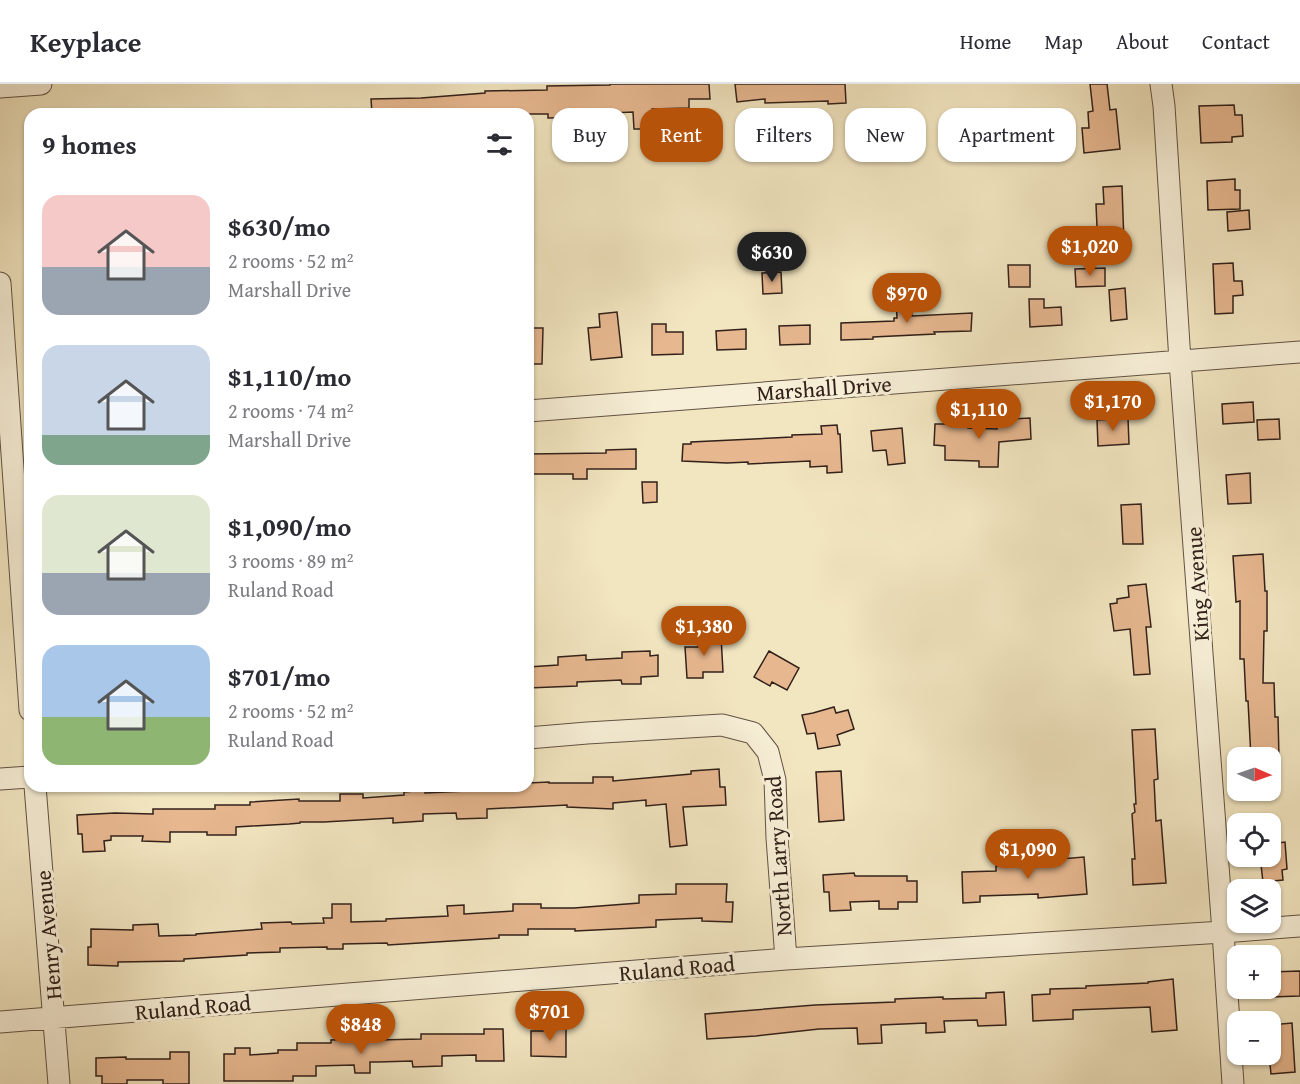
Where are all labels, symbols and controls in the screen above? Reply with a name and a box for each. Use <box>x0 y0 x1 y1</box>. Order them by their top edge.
text: Keyplace <box>30 21 141 62</box>
text: Home <box>960 26 1011 57</box>
text: Map <box>1044 26 1083 57</box>
text: About <box>1116 26 1169 57</box>
text: Contact <box>1202 26 1270 57</box>
chip: Buy <box>552 108 628 162</box>
chip: Rent <box>640 108 723 162</box>
chip: Filters <box>735 108 833 162</box>
chip: New <box>845 108 926 162</box>
chip: Apartment <box>938 108 1076 162</box>
text: 9 homes <box>42 125 137 164</box>
icon: filters <box>483 128 516 161</box>
text: $630/mo <box>228 207 330 246</box>
icon: home <box>90 219 162 291</box>
pin: $1,020 <box>1041 226 1139 277</box>
text: $1,020 <box>1061 231 1119 260</box>
pin: $630 <box>736 232 808 283</box>
text: $630 <box>751 237 793 266</box>
text: 2 rooms · 52 m² <box>228 246 354 275</box>
pin: $970 <box>871 273 943 324</box>
text: Marshall Drive <box>228 275 351 304</box>
text: $970 <box>886 278 928 307</box>
text: $1,110/mo <box>228 357 351 396</box>
street label: Marshall Drive <box>755 367 893 409</box>
icon: home <box>90 369 162 441</box>
pin: $1,170 <box>1064 381 1162 432</box>
text: $1,170 <box>1084 386 1142 415</box>
pin: $1,110 <box>930 389 1028 440</box>
text: $1,110 <box>950 394 1008 423</box>
text: 2 rooms · 74 m² <box>228 396 354 425</box>
text: Marshall Drive <box>228 425 351 454</box>
text: $1,090/mo <box>228 507 351 546</box>
icon: home <box>90 519 162 591</box>
street label: King Avenue <box>1177 526 1217 642</box>
text: 3 rooms · 89 m² <box>228 546 354 575</box>
text: Ruland Road <box>228 575 334 604</box>
pin: $1,380 <box>655 606 753 657</box>
text: $1,380 <box>675 611 733 640</box>
text: $701/mo <box>228 657 330 696</box>
icon: home <box>90 669 162 741</box>
text: 2 rooms · 52 m² <box>228 696 354 725</box>
text: Ruland Road <box>228 725 334 754</box>
north arrow <box>1227 747 1281 801</box>
map controls <box>1227 747 1281 1065</box>
street label: North Larry Road <box>756 774 800 937</box>
button: locate <box>1227 813 1281 867</box>
pin: $1,090 <box>979 829 1077 880</box>
text: $1,090 <box>999 834 1057 863</box>
street label: Henry Avenue <box>26 869 70 1001</box>
button: layers <box>1227 879 1281 933</box>
button: + <box>1227 945 1281 999</box>
street label: Ruland Road <box>618 947 736 989</box>
street label: Ruland Road <box>134 986 252 1028</box>
pin: $701 <box>514 991 586 1042</box>
text: $701 <box>529 996 571 1025</box>
pin: $848 <box>325 1004 397 1055</box>
text: $848 <box>340 1009 382 1038</box>
button: − <box>1227 1011 1281 1065</box>

